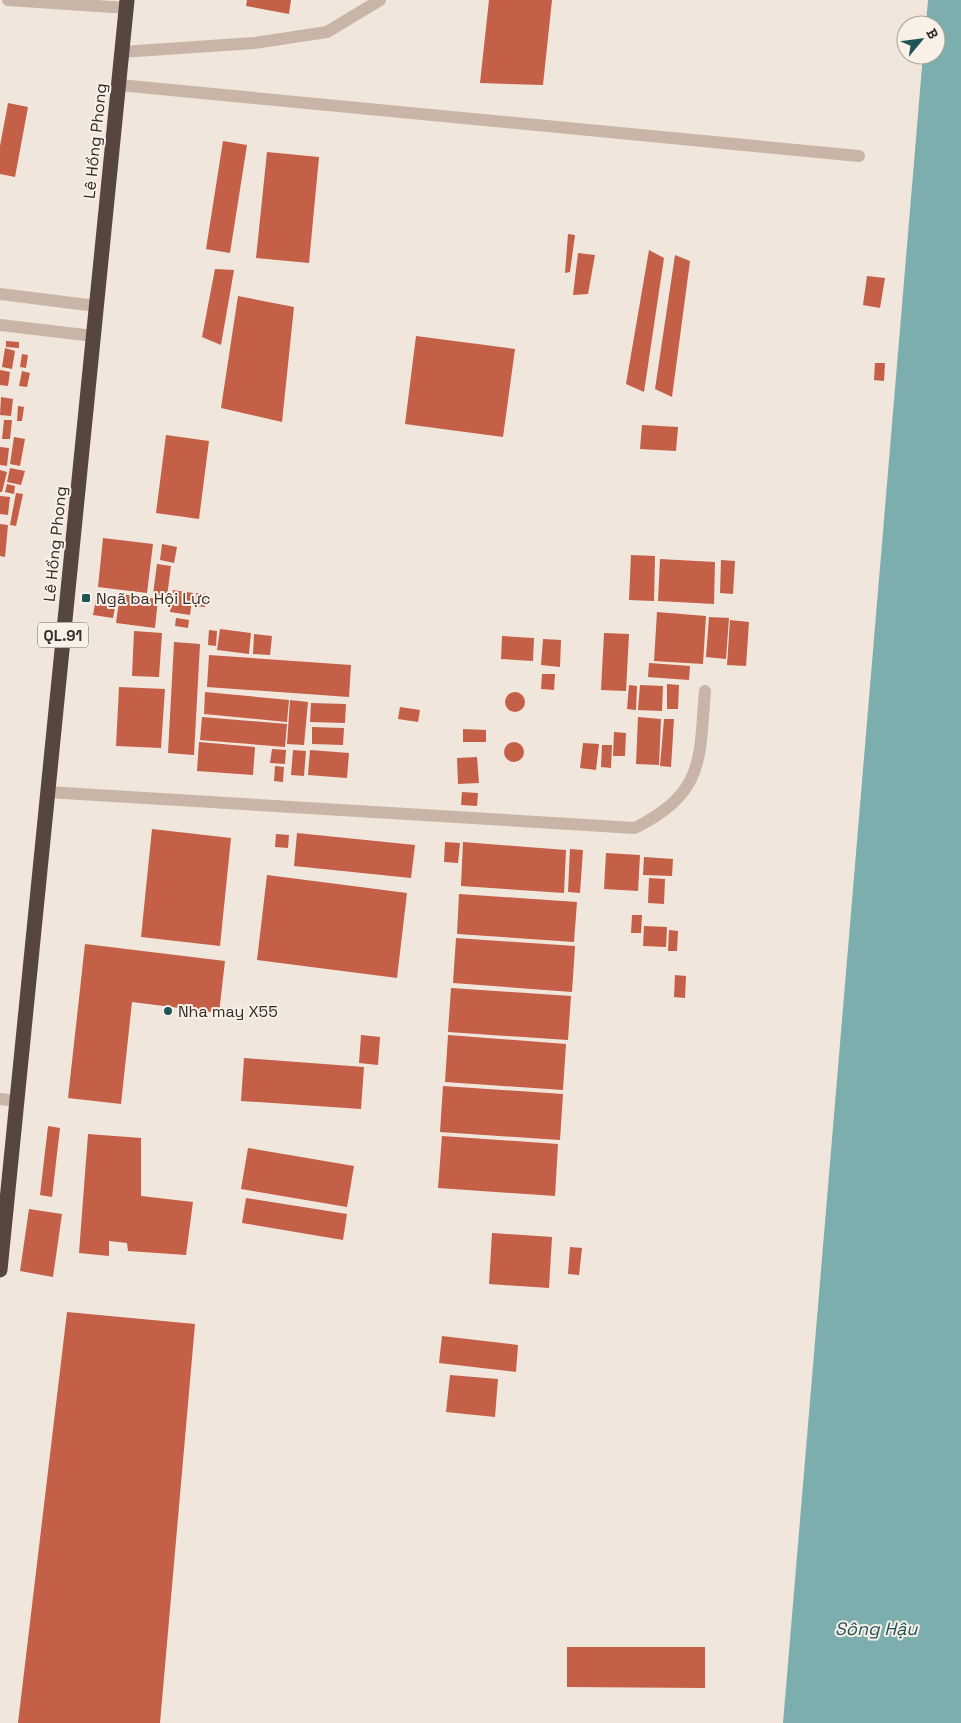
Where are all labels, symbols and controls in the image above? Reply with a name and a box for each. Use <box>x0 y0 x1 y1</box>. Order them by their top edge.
north arrow <box>896 15 946 65</box>
text: B <box>922 25 942 42</box>
street label: Lê Hồng Phong <box>78 82 112 200</box>
street label: Lê Hồng Phong <box>38 485 72 603</box>
place label: Ngã ba Hội Lực <box>96 588 211 609</box>
marker: Ngã ba Hội Lực <box>80 592 92 604</box>
road number: QL.91 <box>38 622 88 648</box>
place label: Nha may X55 <box>178 1001 278 1022</box>
marker: Nha may X55 <box>162 1005 174 1017</box>
water label: Sông Hậu <box>835 1617 918 1640</box>

